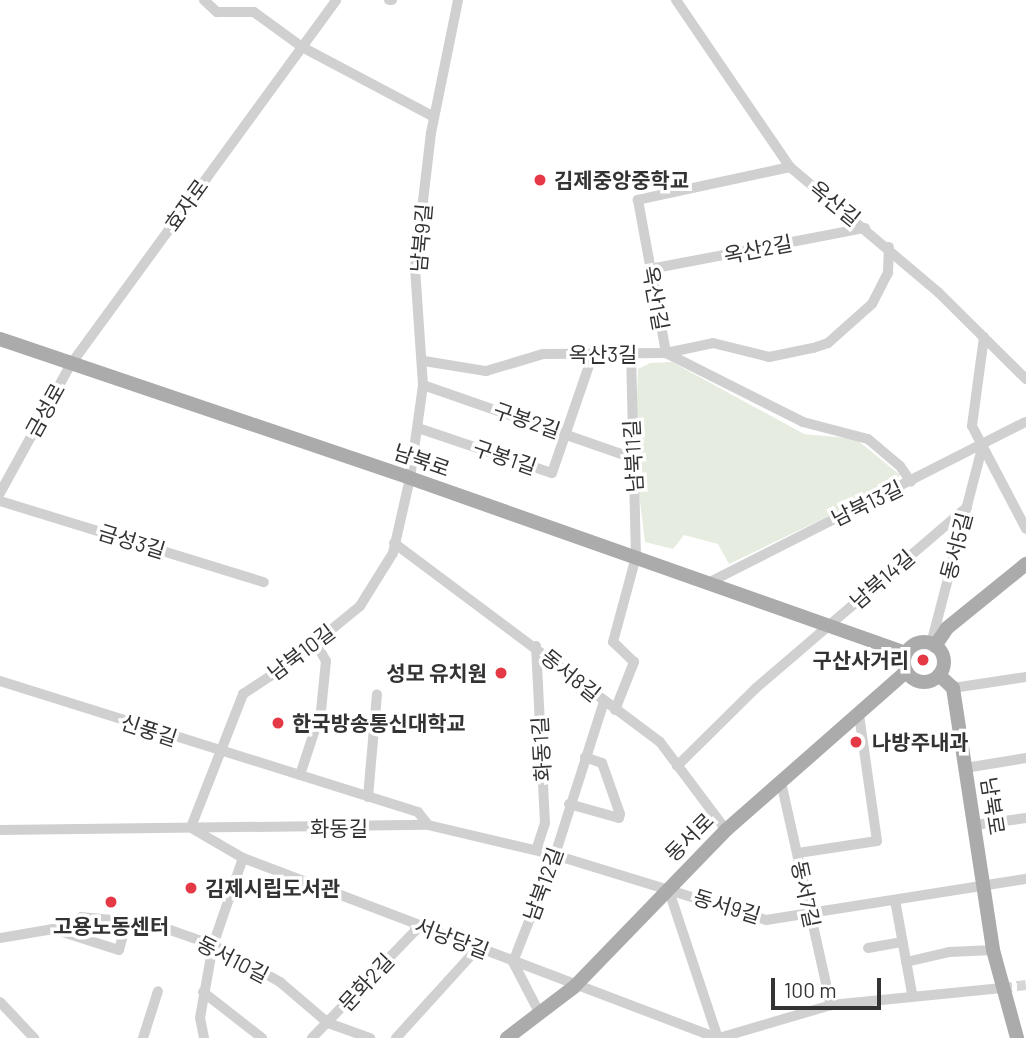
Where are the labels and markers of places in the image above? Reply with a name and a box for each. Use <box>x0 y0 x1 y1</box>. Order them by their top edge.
place label: 김제중앙중학교 <box>554 167 689 193</box>
marker: 김제중앙중학교 <box>532 172 548 188</box>
place label: 구산사거리 <box>812 647 909 673</box>
marker: 구산사거리 <box>915 652 931 668</box>
place label: 성모 유치원 <box>386 660 487 686</box>
marker: 성모 유치원 <box>493 665 509 681</box>
place label: 한국방송통신대학교 <box>292 710 466 736</box>
marker: 한국방송통신대학교 <box>270 715 286 731</box>
place label: 나방주내과 <box>872 729 969 755</box>
marker: 나방주내과 <box>846 732 866 752</box>
place label: 김제시립도서관 <box>205 875 340 901</box>
marker: 김제시립도서관 <box>183 880 199 896</box>
marker: 고용노동센터 <box>103 894 119 910</box>
place label: 고용노동센터 <box>53 913 169 939</box>

